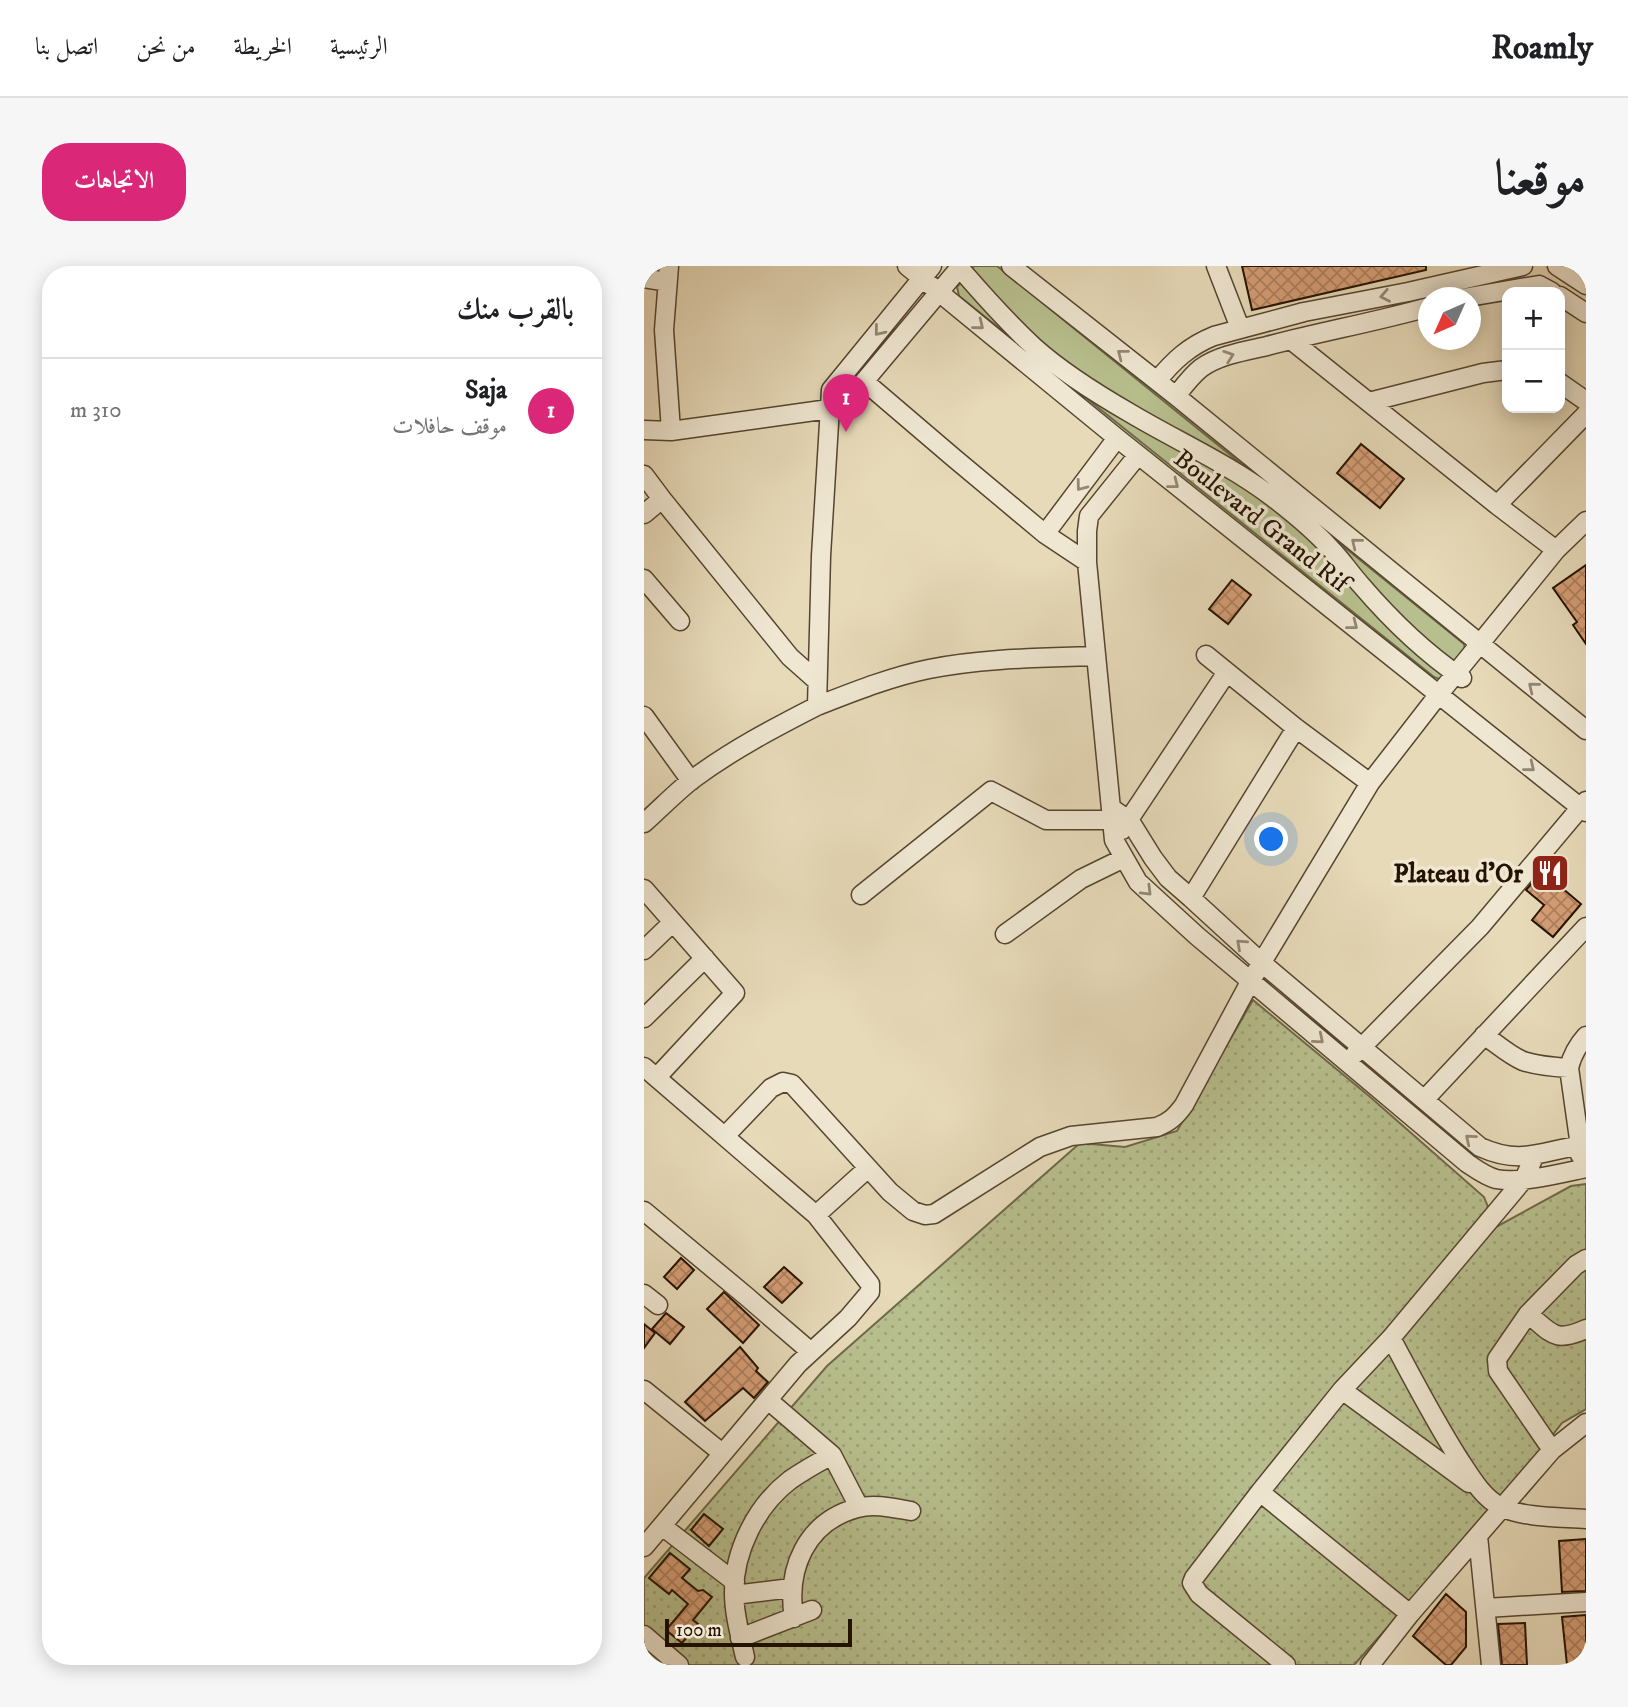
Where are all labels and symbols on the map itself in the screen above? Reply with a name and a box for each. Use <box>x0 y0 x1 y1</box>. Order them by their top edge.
north arrow <box>1418 287 1481 350</box>
one-way arrow <box>1379 288 1391 303</box>
one-way arrow <box>971 316 983 329</box>
one-way arrow <box>875 322 887 335</box>
one-way arrow <box>1118 350 1130 363</box>
one-way arrow <box>1222 350 1234 364</box>
pin: 1 <box>823 374 869 432</box>
street label: Boulevard Grand Rif <box>1167 442 1358 602</box>
one-way arrow <box>1167 475 1179 488</box>
one-way arrow <box>1077 478 1090 491</box>
one-way arrow <box>1352 539 1364 552</box>
one-way arrow <box>1344 617 1357 629</box>
one-way arrow <box>1528 683 1541 695</box>
one-way arrow <box>1522 759 1535 771</box>
your location <box>1254 822 1288 856</box>
restaurant icon: Plateau d'Or <box>1529 852 1571 894</box>
place label: Plateau d'Or <box>1393 858 1523 891</box>
one-way arrow <box>1139 882 1152 895</box>
one-way arrow <box>1236 940 1249 952</box>
one-way arrow <box>1311 1031 1324 1043</box>
one-way arrow <box>1466 1135 1479 1147</box>
scale bar <box>665 1616 852 1648</box>

